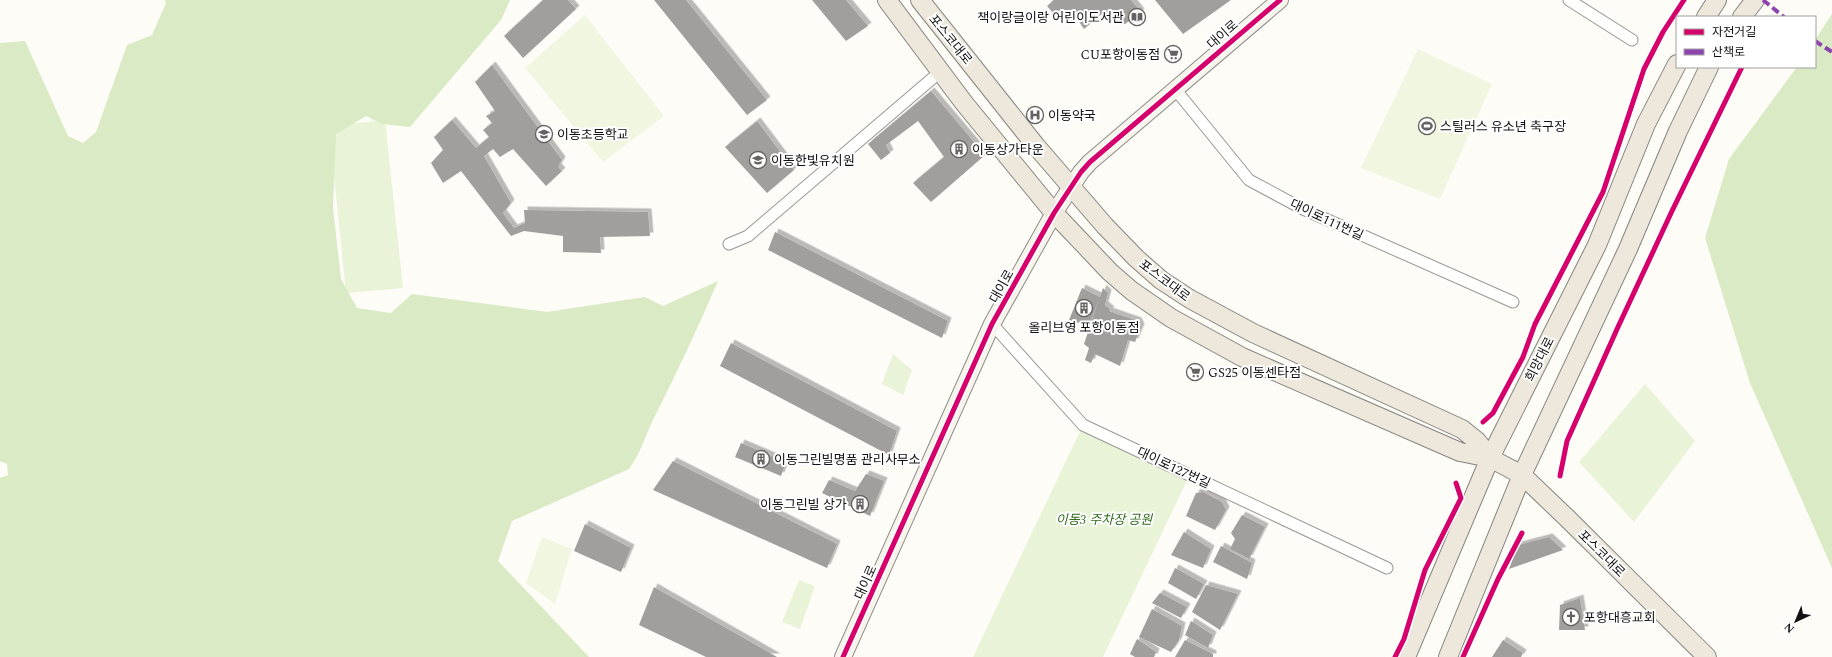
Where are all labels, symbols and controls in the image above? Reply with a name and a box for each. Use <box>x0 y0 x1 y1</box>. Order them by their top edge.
library icon: 책이랑글이랑 어린이도서관 <box>1127 7 1147 27</box>
place label: 책이랑글이랑 어린이도서관 <box>977 8 1124 28</box>
street label: 포스코대로 <box>924 10 977 69</box>
street label: 대이로 <box>1203 15 1243 54</box>
legend <box>1676 16 1816 68</box>
text: 자전거길 <box>1712 23 1756 42</box>
text: 산책로 <box>1712 43 1745 62</box>
supermarket icon: CU포항이동점 <box>1163 44 1183 64</box>
place label: CU포항이동점 <box>1081 45 1160 65</box>
hospital icon: 이동약국 <box>1025 105 1045 125</box>
place label: 이동약국 <box>1048 106 1096 126</box>
sports icon: 스틸러스 유소년 축구장 <box>1417 116 1437 136</box>
place label: 스틸러스 유소년 축구장 <box>1440 117 1566 137</box>
school or university icon: 이동초등학교 <box>534 124 554 144</box>
place label: 이동초등학교 <box>557 125 629 145</box>
building icon: 이동상가타운 <box>949 139 969 159</box>
place label: 이동상가타운 <box>972 140 1044 160</box>
school or university icon: 이동한빛유치원 <box>748 150 768 170</box>
place label: 이동한빛유치원 <box>771 151 855 171</box>
street label: 대이로111번길 <box>1286 194 1367 246</box>
street label: 포스코대로 <box>1134 255 1194 307</box>
street label: 대이로 <box>984 266 1019 307</box>
building icon: 올리브영 포항이동점 <box>1074 298 1094 318</box>
place label: 올리브영 포항이동점 <box>1029 318 1139 338</box>
street label: 희망대로 <box>1520 334 1560 385</box>
supermarket icon: GS25 이동센타점 <box>1185 362 1205 382</box>
place label: GS25 이동센타점 <box>1208 363 1301 383</box>
street label: 대이로127번길 <box>1133 442 1214 494</box>
building icon: 이동그린빌명품 관리사무소 <box>751 449 771 469</box>
place label: 이동그린빌명품 관리사무소 <box>774 450 921 470</box>
building icon: 이동그린빌 상가 <box>850 494 870 514</box>
place label: 이동그린빌 상가 <box>760 495 847 515</box>
park label: 이동3 주차장 공원 <box>1056 510 1153 530</box>
street label: 포스코대로 <box>1573 525 1630 582</box>
street label: 대이로 <box>849 562 882 603</box>
north arrow <box>1776 601 1816 641</box>
church icon: 포항대흥교회 <box>1561 607 1581 627</box>
place label: 포항대흥교회 <box>1584 608 1656 628</box>
text: N <box>1780 619 1799 637</box>

